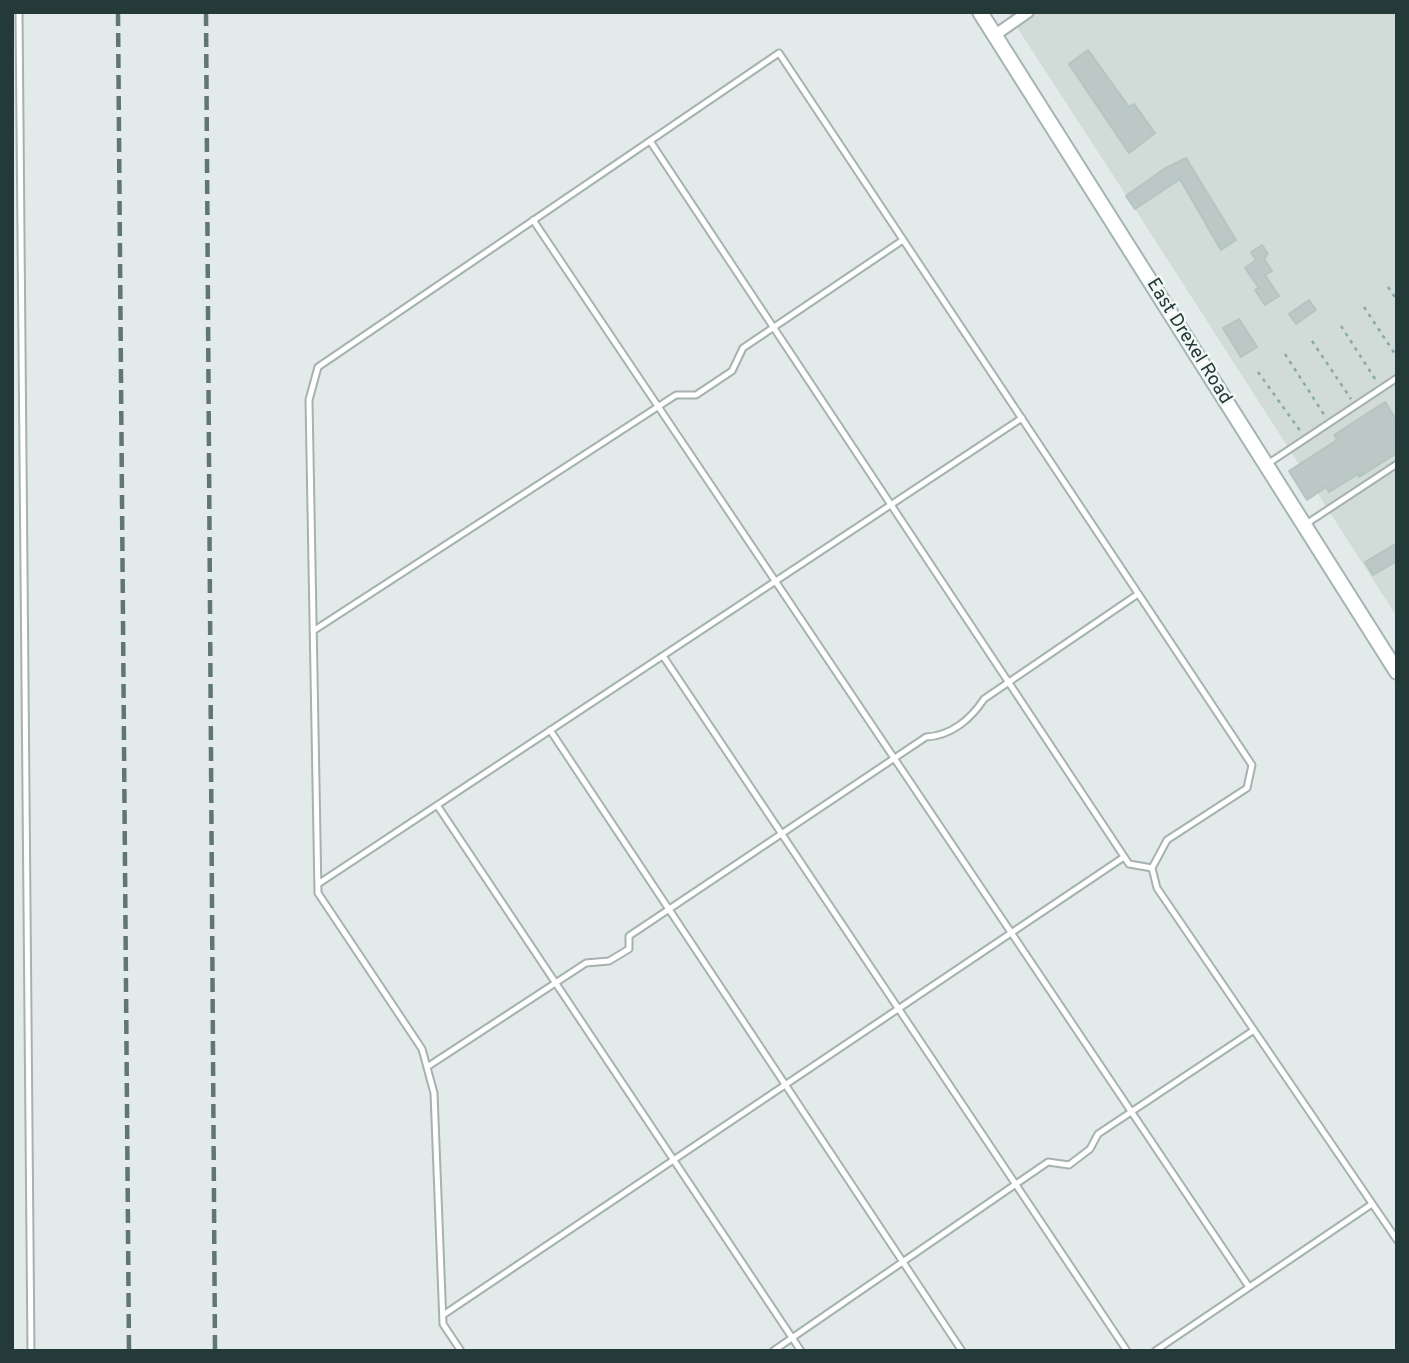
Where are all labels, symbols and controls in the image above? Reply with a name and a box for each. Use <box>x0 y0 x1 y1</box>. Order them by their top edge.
street label: East Drexel Road <box>1140 275 1236 409</box>

